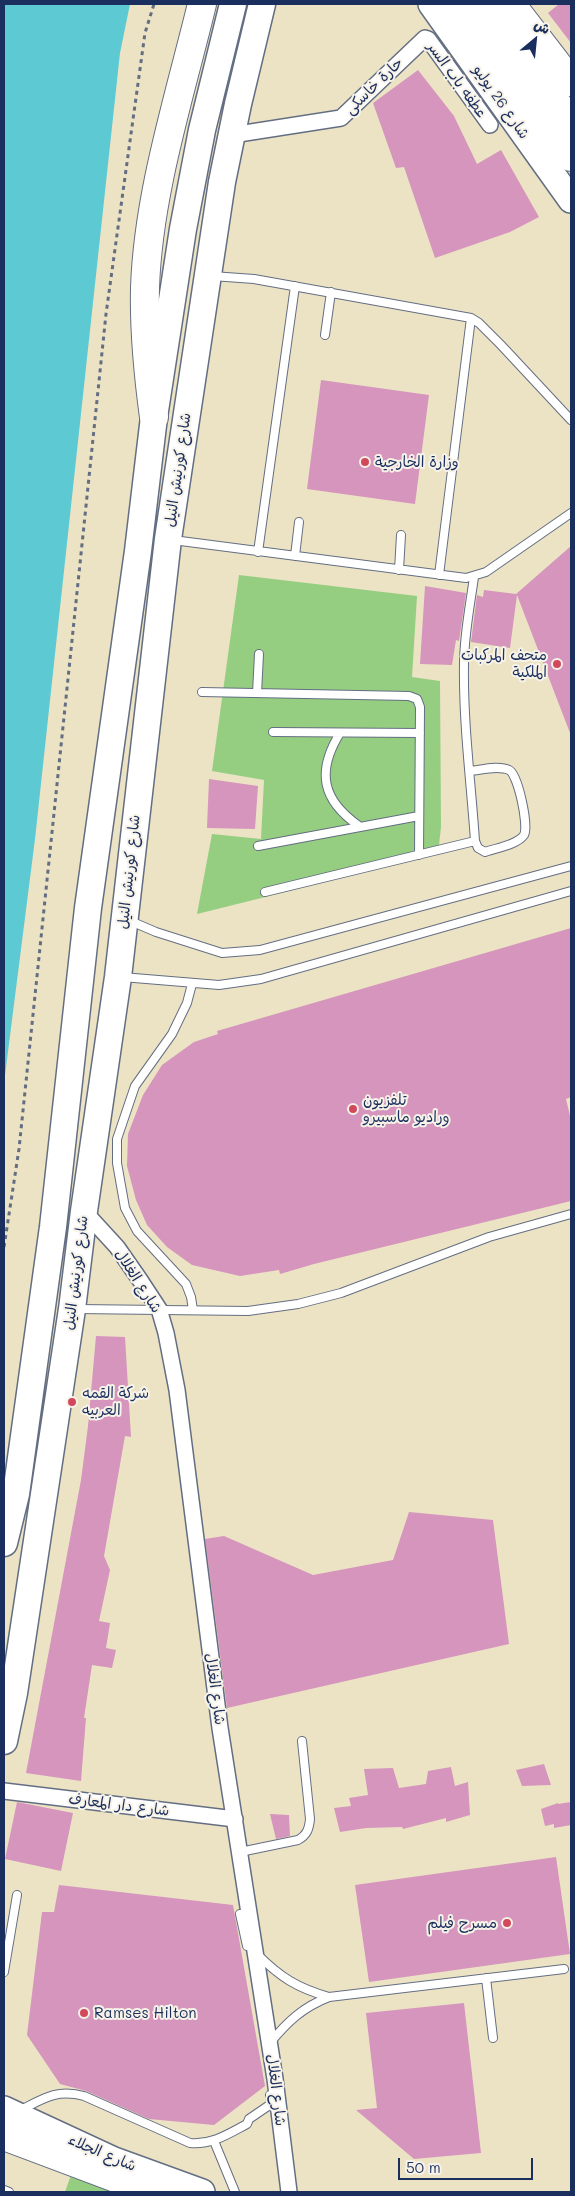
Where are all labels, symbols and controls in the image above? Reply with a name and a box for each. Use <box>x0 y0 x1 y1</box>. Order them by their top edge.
text: ش <box>531 14 554 38</box>
north arrow <box>510 15 560 65</box>
street label: عطفه باب السر <box>423 39 491 121</box>
street label: حارة خاسكى <box>341 54 407 118</box>
street label: شارع 26 يوليو <box>469 62 533 142</box>
street label: شارع كورنيش النيل <box>161 412 195 528</box>
place label: وزارة الخارجية <box>375 453 459 471</box>
marker: وزارة الخارجية <box>359 456 371 468</box>
place label: متحف المركبات الملكية <box>461 646 547 681</box>
marker: متحف المركبات الملكية <box>551 658 563 670</box>
street label: شارع كورنيش النيل <box>114 814 144 930</box>
place label: تلفزيون وراديو ماسبيرو <box>363 1091 450 1126</box>
marker: تلفزيون وراديو ماسبيرو <box>347 1103 359 1115</box>
street label: شارع كورنيش النيل <box>60 1215 92 1331</box>
street label: شارع الغلال <box>111 1246 165 1316</box>
place label: شركة القمه العربيه <box>82 1384 149 1419</box>
marker: شركة القمه العربيه <box>66 1396 78 1408</box>
street label: شارع الغلال <box>201 1652 229 1726</box>
street label: شارع دار المعارف <box>67 1790 171 1820</box>
place label: مسرح فيلم <box>427 1914 497 1932</box>
marker: مسرح فيلم <box>501 1917 513 1929</box>
place label: Ramses Hilton <box>94 2004 196 2022</box>
marker: Ramses Hilton <box>78 2007 90 2019</box>
street label: شارع الغلال <box>263 2053 289 2127</box>
street label: شارع الجلاء <box>65 2131 139 2175</box>
scale bar <box>400 2148 535 2180</box>
text: 50 m <box>406 2157 441 2177</box>

